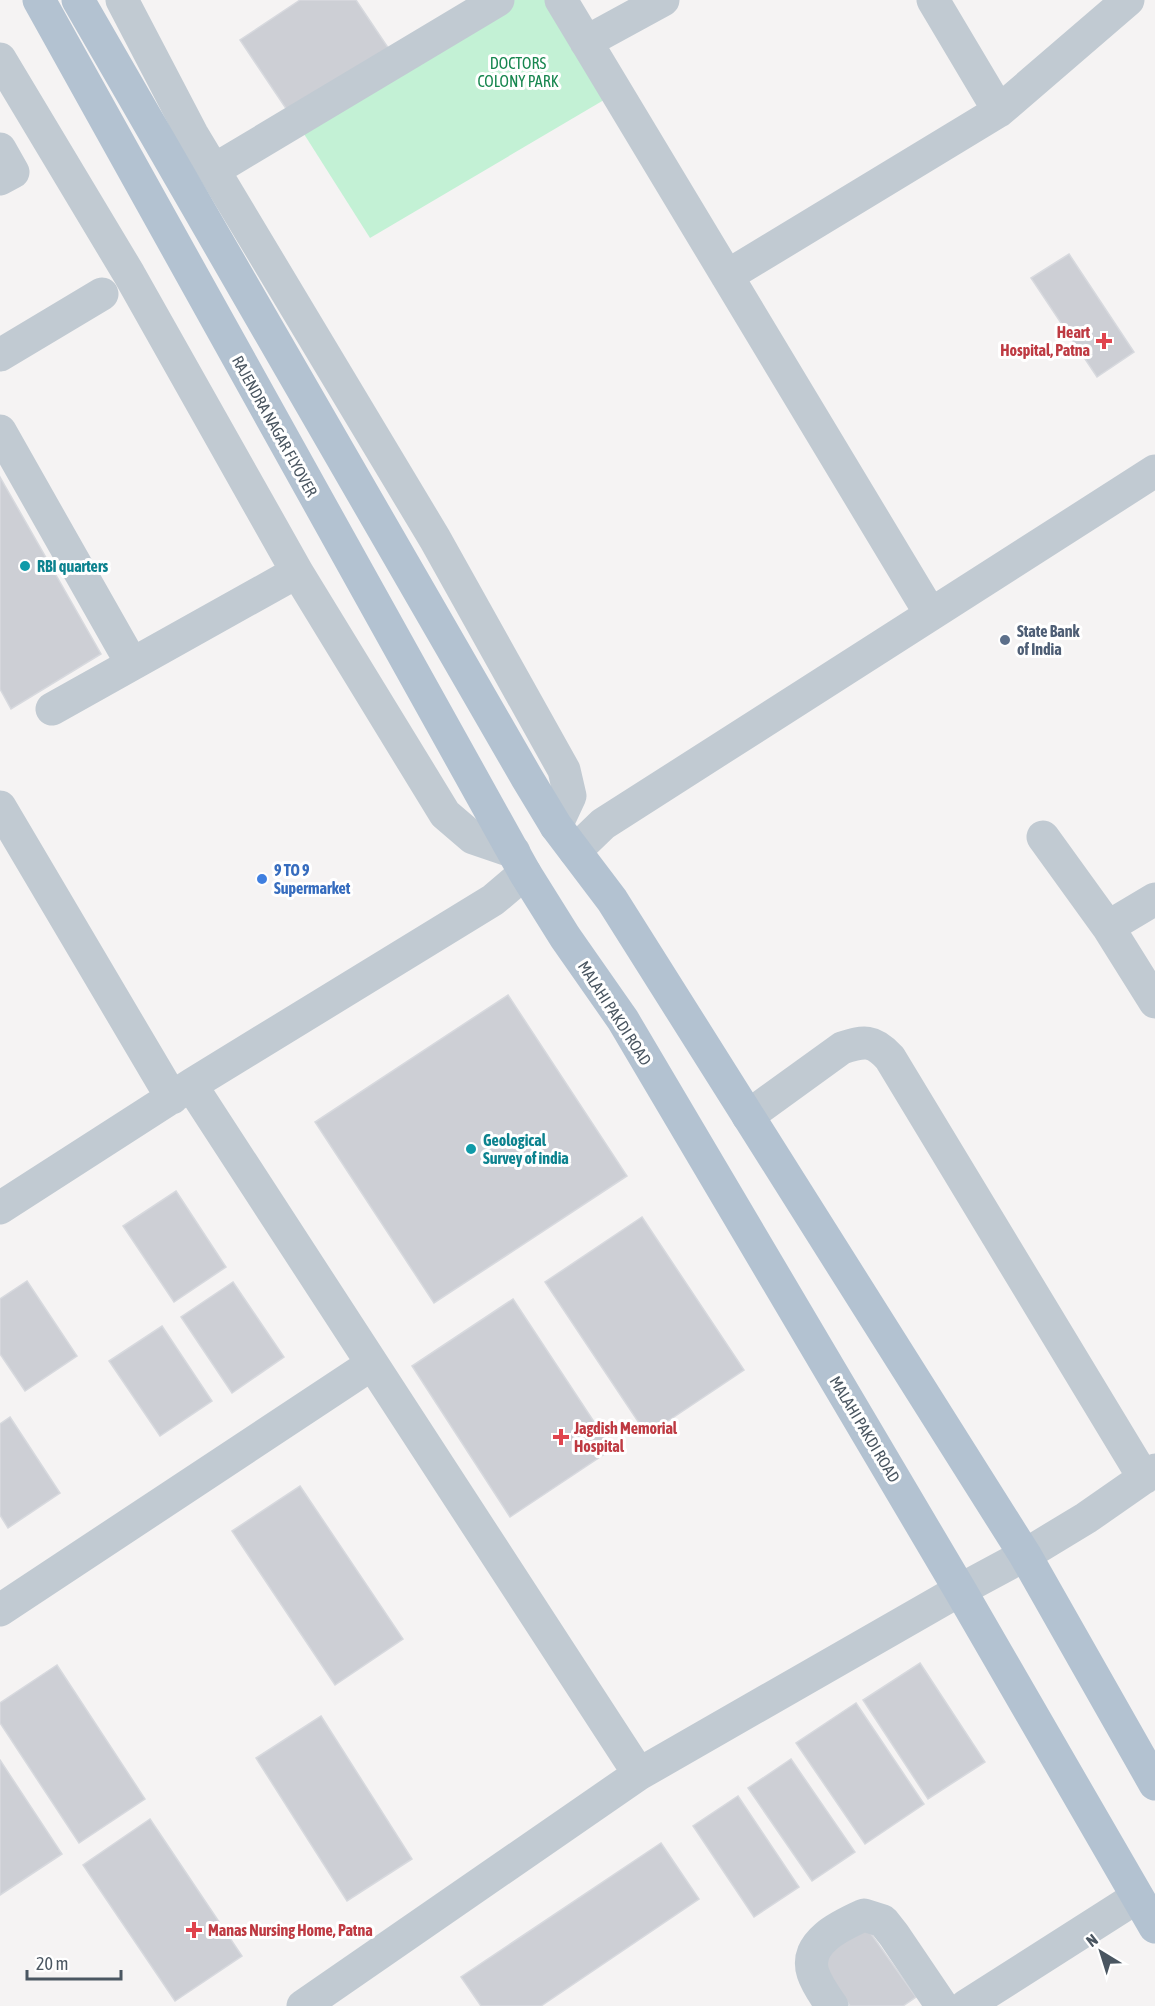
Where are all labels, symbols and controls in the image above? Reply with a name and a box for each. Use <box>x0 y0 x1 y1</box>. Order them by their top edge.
park label: DOCTORS COLONY PARK <box>477 54 559 90</box>
place label: Heart Hospital, Patna <box>1000 323 1090 359</box>
marker: Heart Hospital, Patna <box>1095 332 1113 350</box>
street label: RAJENDRA NAGAR FLYOVER <box>229 353 321 499</box>
place label: RBI quarters <box>37 557 109 575</box>
marker: RBI quarters <box>18 559 32 573</box>
place label: State Bank of India <box>1017 622 1080 658</box>
marker: State Bank of India <box>998 633 1012 647</box>
place label: 9 TO 9 Supermarket <box>274 861 351 897</box>
marker: 9 TO 9 Supermarket <box>255 872 269 886</box>
street label: MALAHI PAKDI ROAD <box>575 958 655 1068</box>
place label: Geological Survey of india <box>483 1131 569 1167</box>
marker: Geological Survey of india <box>464 1142 478 1156</box>
street label: MALAHI PAKDI ROAD <box>826 1373 904 1485</box>
place label: Jagdish Memorial Hospital <box>573 1419 678 1455</box>
marker: Jagdish Memorial Hospital <box>552 1428 570 1446</box>
marker: Manas Nursing Home, Patna <box>185 1921 203 1939</box>
place label: Manas Nursing Home, Patna <box>208 1921 373 1939</box>
north arrow <box>1071 1922 1131 1982</box>
text: N <box>1082 1930 1101 1950</box>
scale bar <box>27 1943 122 1981</box>
text: 20 m <box>36 1953 68 1974</box>

